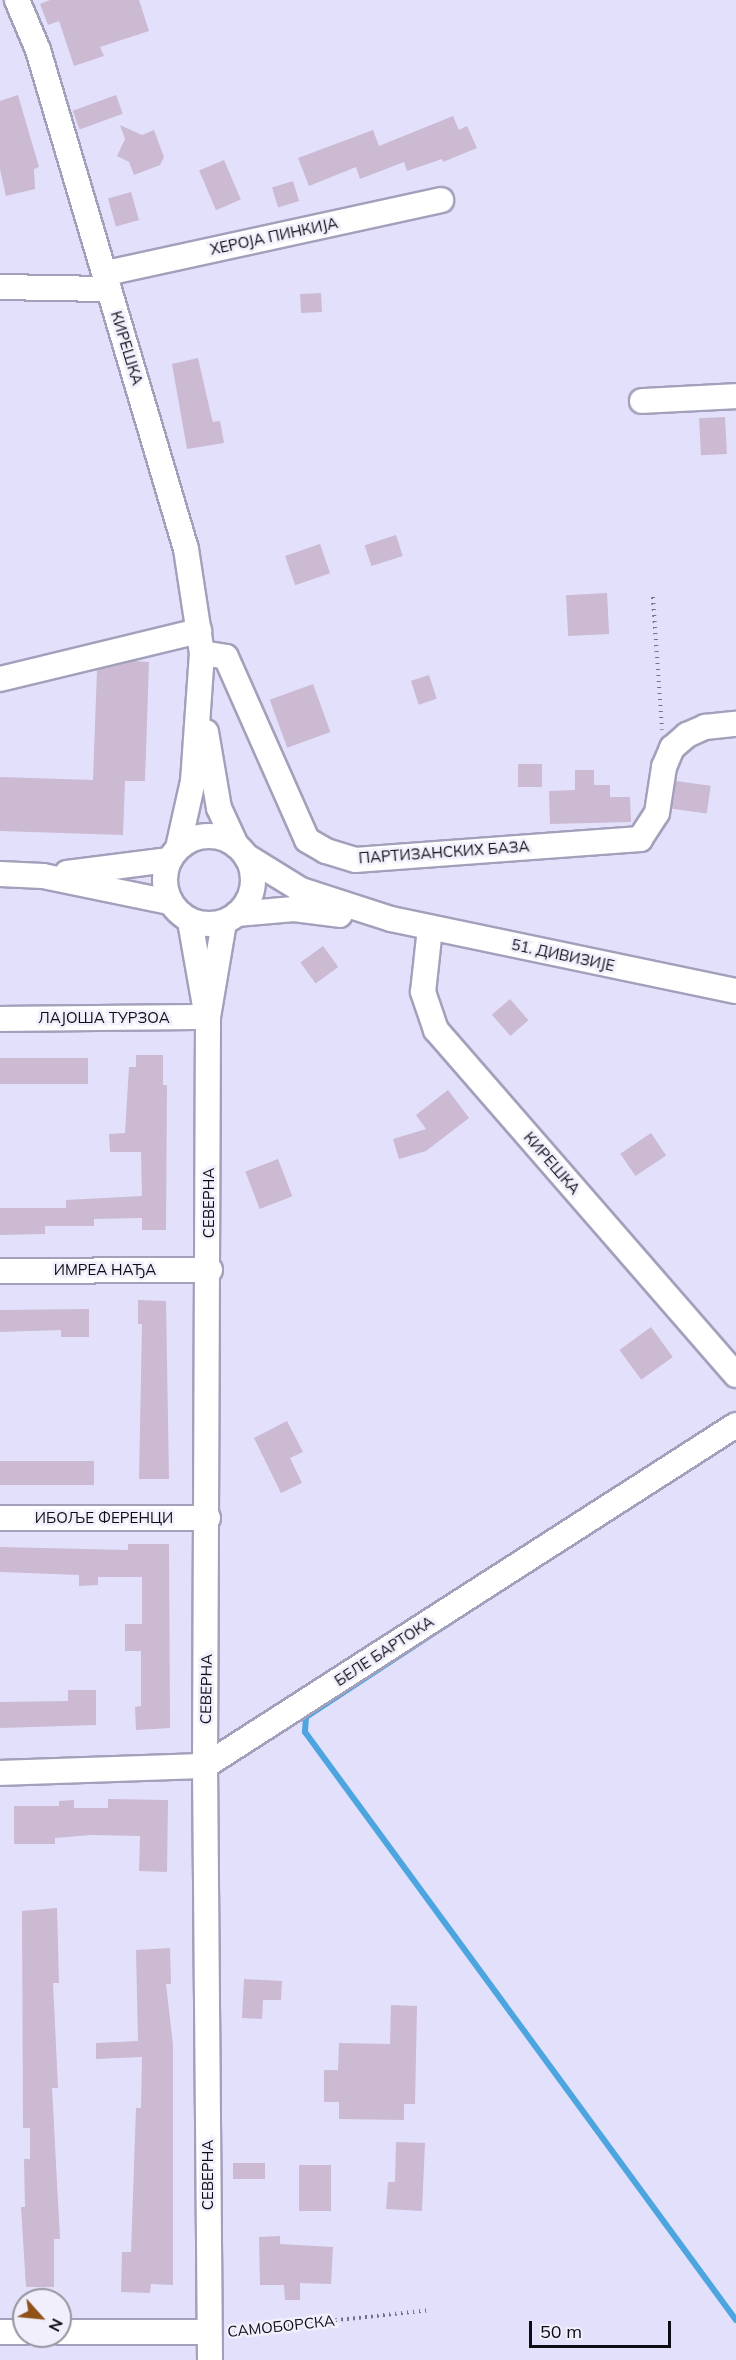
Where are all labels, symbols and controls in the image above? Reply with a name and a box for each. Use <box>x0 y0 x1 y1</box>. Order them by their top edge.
street label: ХЕРОЈА ПИНКИЈА <box>208 214 340 258</box>
street label: КИРЕШКА <box>107 309 147 387</box>
street label: ПАРТИЗАНСКИХ БАЗА <box>358 837 530 867</box>
street label: 51. ДИВИЗИЈЕ <box>510 935 616 975</box>
street label: ЛАЈОША ТУРЗОА <box>38 1009 170 1027</box>
street label: КИРЕШКА <box>520 1128 584 1198</box>
street label: СЕВЕРНА <box>200 1168 218 1238</box>
street label: ИМРЕА НАЂА <box>54 1261 156 1279</box>
street label: ИБОЉЕ ФЕРЕНЦИ <box>35 1509 173 1527</box>
street label: БЕЛЕ БАРТОКА <box>331 1612 437 1690</box>
street label: СЕВЕРНА <box>196 1654 216 1724</box>
street label: СЕВЕРНА <box>199 2140 217 2210</box>
north arrow <box>12 2288 72 2348</box>
scale bar <box>532 2309 674 2347</box>
street label: САМОБОРСКА <box>227 2311 335 2341</box>
text: N <box>45 2315 68 2335</box>
text: 50 m <box>540 2320 582 2343</box>

